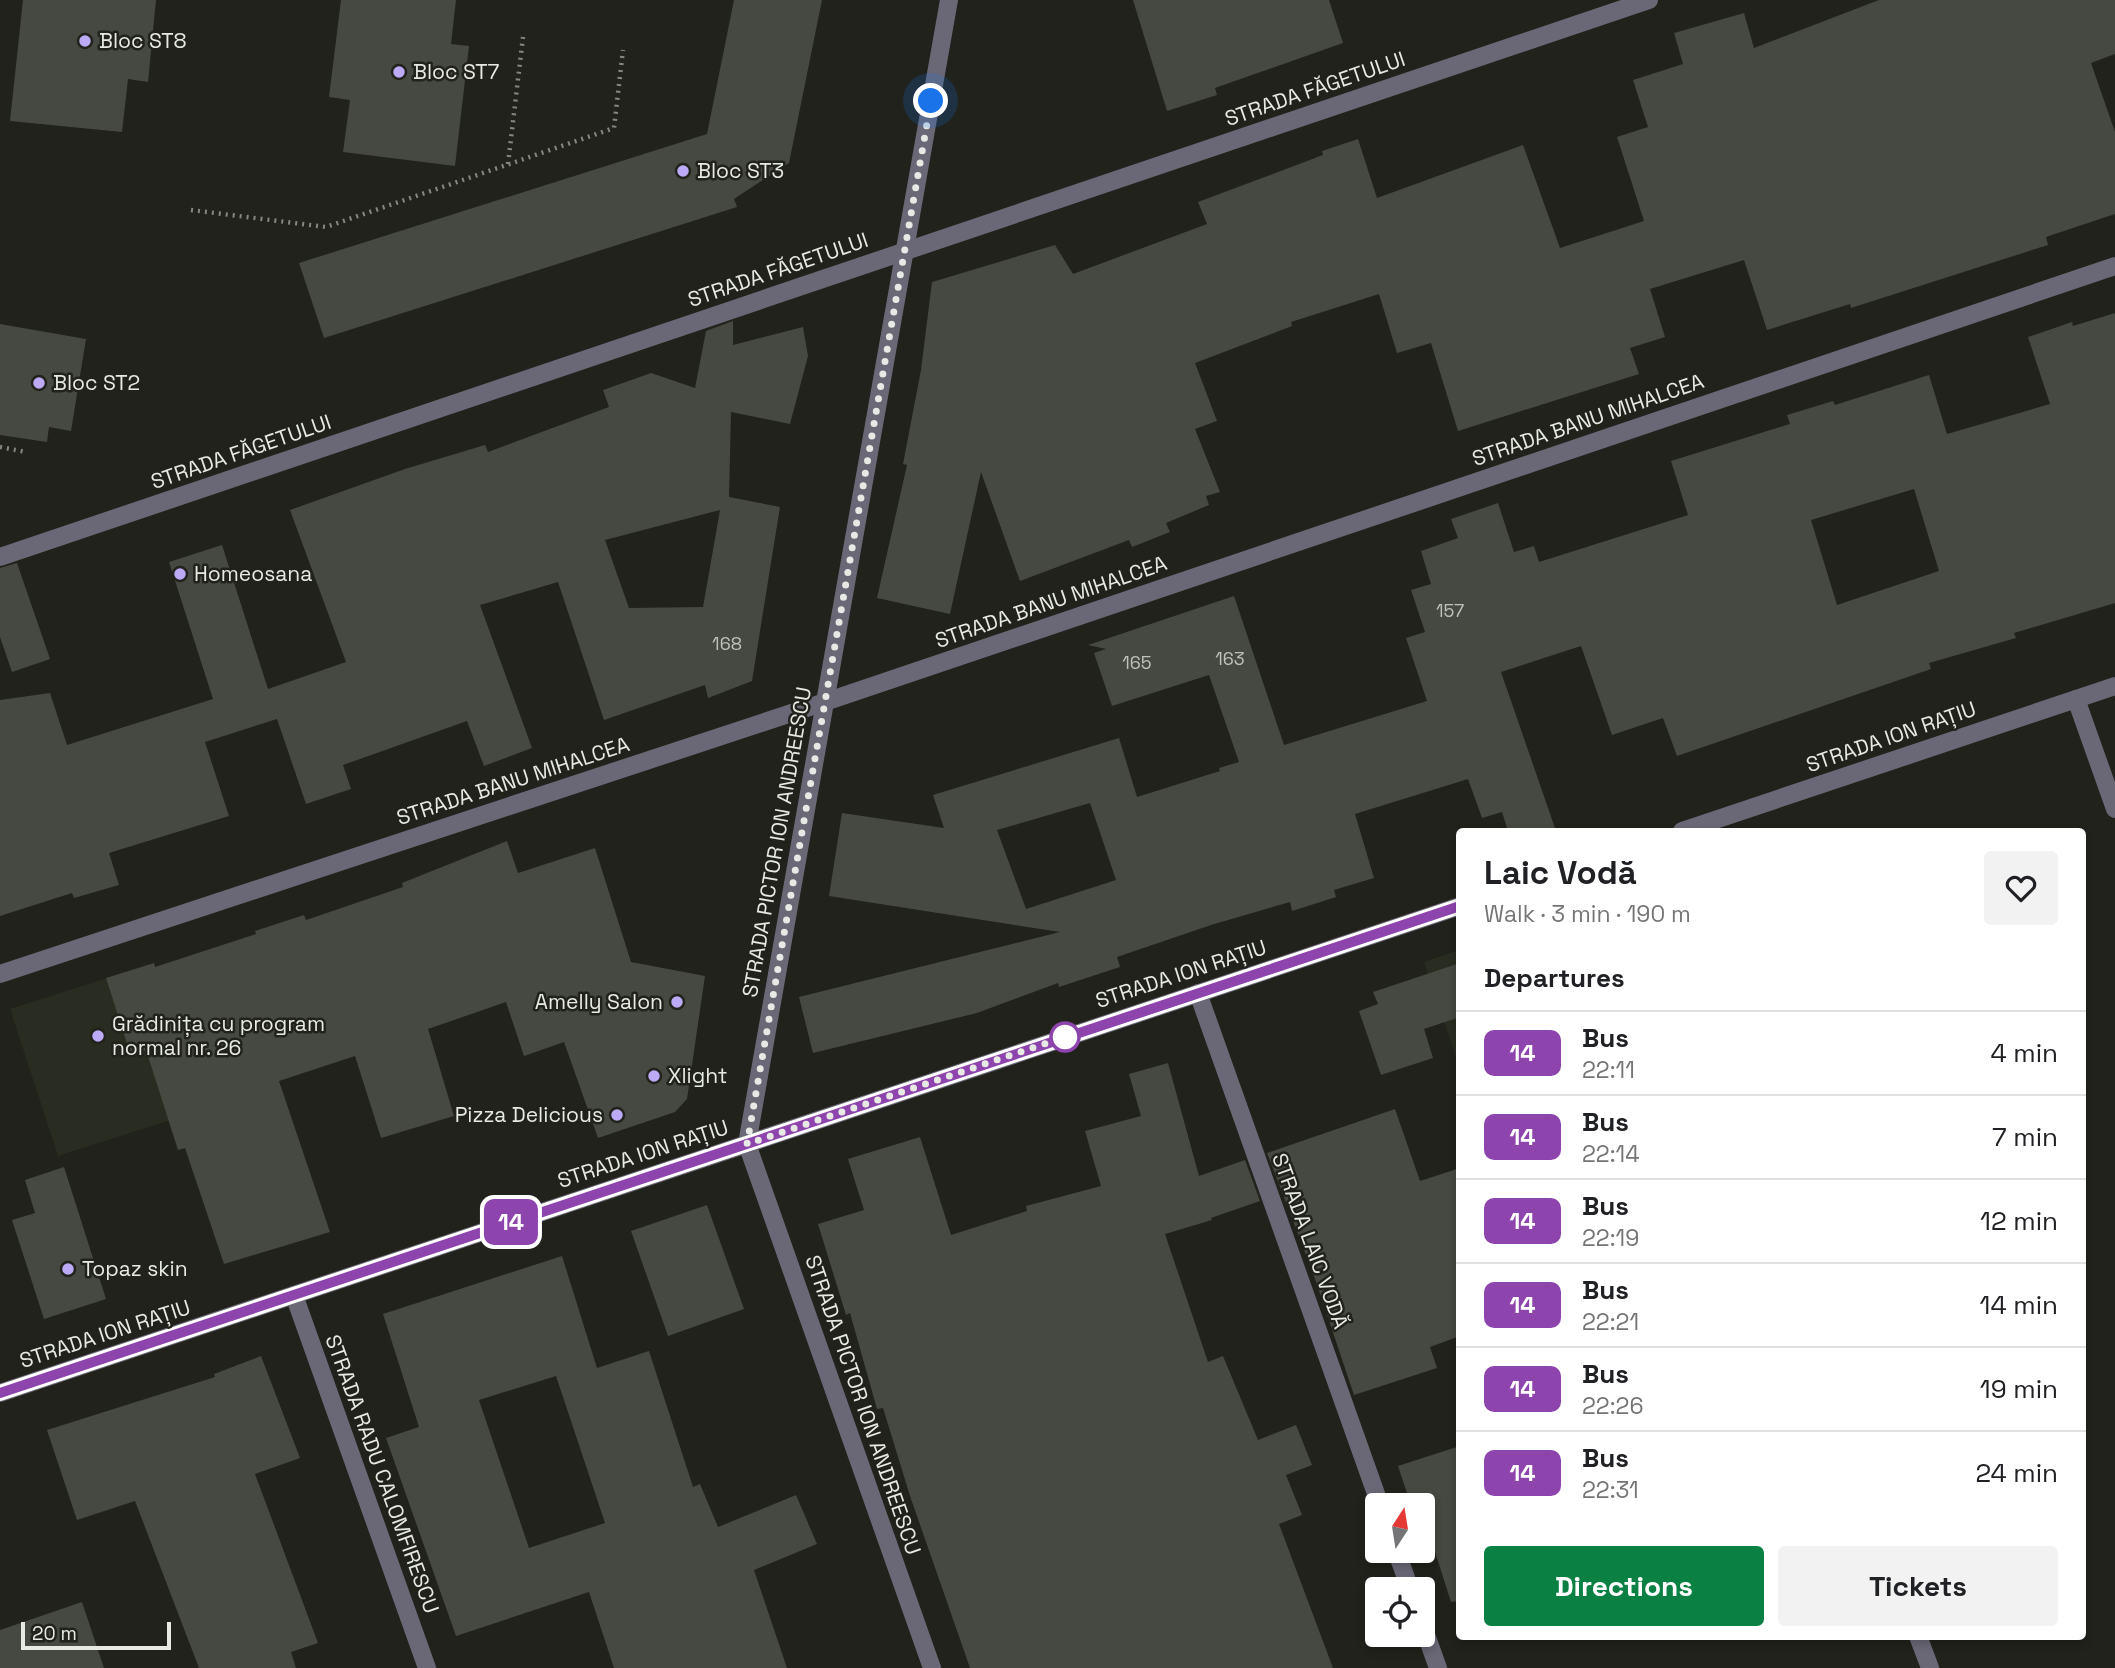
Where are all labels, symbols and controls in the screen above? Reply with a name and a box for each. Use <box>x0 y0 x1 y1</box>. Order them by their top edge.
place label: Bloc ST8 <box>99 27 187 54</box>
marker: Bloc ST8 <box>77 33 93 49</box>
street label: STRADA FĂGETULUI <box>1221 45 1409 132</box>
place label: Bloc ST7 <box>413 58 500 85</box>
marker: Bloc ST7 <box>391 64 407 80</box>
your location <box>913 83 948 118</box>
place label: Bloc ST3 <box>697 157 784 184</box>
marker: Bloc ST3 <box>675 163 691 179</box>
street label: STRADA FĂGETULUI <box>684 226 872 313</box>
street label: STRADA BANU MIHALCEA <box>1468 367 1707 472</box>
place label: Bloc ST2 <box>53 369 140 396</box>
marker: Bloc ST2 <box>31 375 47 391</box>
street label: STRADA FĂGETULUI <box>147 408 335 495</box>
street label: STRADA BANU MIHALCEA <box>931 549 1170 654</box>
place label: Homeosana <box>194 560 312 587</box>
marker: Homeosana <box>172 566 188 582</box>
house number: 157 <box>1436 599 1464 622</box>
house number: 168 <box>712 632 742 655</box>
house number: 163 <box>1215 647 1245 670</box>
house number: 165 <box>1122 651 1152 674</box>
street label: STRADA PICTOR ION ANDREESCU <box>736 684 817 999</box>
street label: STRADA ION RAȚIU <box>1802 695 1979 778</box>
street label: STRADA BANU MIHALCEA <box>393 730 633 831</box>
button: heart <box>1984 851 2058 925</box>
text: Laic Vodă <box>1484 852 1637 894</box>
text: Walk · 3 min · 190 m <box>1484 899 1691 929</box>
street label: STRADA ION RAȚIU <box>1092 933 1270 1014</box>
text: Departures <box>1484 961 1625 995</box>
place label: Amelly Salon <box>535 988 663 1015</box>
marker: Amelly Salon <box>669 994 685 1010</box>
place label: Grădinița cu program normal nr. 26 <box>112 1010 325 1061</box>
text: Bus <box>1582 1021 1629 1055</box>
unlabelled marker <box>1050 1022 1080 1052</box>
marker: Grădinița cu program normal nr. 26 <box>90 1028 106 1044</box>
text: 4 min <box>1990 1036 2058 1070</box>
text: 14 <box>1509 1037 1536 1068</box>
text: 22:11 <box>1582 1055 1635 1085</box>
place label: Xlight <box>668 1062 727 1089</box>
marker: Xlight <box>646 1068 662 1084</box>
place label: Pizza Delicious <box>455 1101 603 1128</box>
text: Bus <box>1582 1105 1629 1139</box>
marker: Pizza Delicious <box>609 1107 625 1123</box>
street label: STRADA ION RAȚIU <box>554 1113 732 1194</box>
text: 7 min <box>1992 1120 2058 1154</box>
text: 14 <box>1509 1121 1536 1152</box>
text: 22:14 <box>1582 1139 1640 1169</box>
street label: STRADA LAIC VODĂ <box>1266 1149 1355 1332</box>
text: Bus <box>1582 1189 1629 1223</box>
line badge: 14 <box>480 1199 542 1245</box>
text: 12 min <box>1980 1204 2058 1238</box>
text: 14 <box>1509 1205 1536 1236</box>
text: 14 <box>498 1206 524 1237</box>
text: 22:19 <box>1582 1223 1639 1253</box>
street label: STRADA PICTOR ION ANDREESCU <box>799 1252 928 1558</box>
place label: Topaz skin <box>82 1255 188 1282</box>
marker: Topaz skin <box>60 1261 76 1277</box>
text: Bus <box>1582 1273 1629 1307</box>
text: 14 min <box>1980 1288 2058 1322</box>
text: 14 <box>1509 1289 1536 1320</box>
street label: STRADA ION RAȚIU <box>16 1293 194 1374</box>
text: 22:21 <box>1582 1307 1639 1337</box>
street label: STRADA RADU CALOMFIRESCU <box>319 1331 446 1617</box>
text: Bus <box>1582 1357 1629 1391</box>
text: 19 min <box>1980 1372 2058 1406</box>
text: 14 <box>1509 1373 1536 1404</box>
text: 22:26 <box>1582 1391 1644 1421</box>
text: Bus <box>1582 1441 1629 1475</box>
text: 24 min <box>1975 1456 2058 1490</box>
text: 14 <box>1509 1457 1536 1488</box>
text: 22:31 <box>1582 1475 1639 1505</box>
north arrow <box>1365 1493 1435 1563</box>
map controls <box>1365 1493 1435 1647</box>
button: Directions <box>1484 1546 1764 1626</box>
button: Tickets <box>1778 1546 2058 1626</box>
button: locate <box>1365 1577 1435 1647</box>
scale bar <box>21 1619 172 1651</box>
text: 20 m <box>32 1621 77 1646</box>

